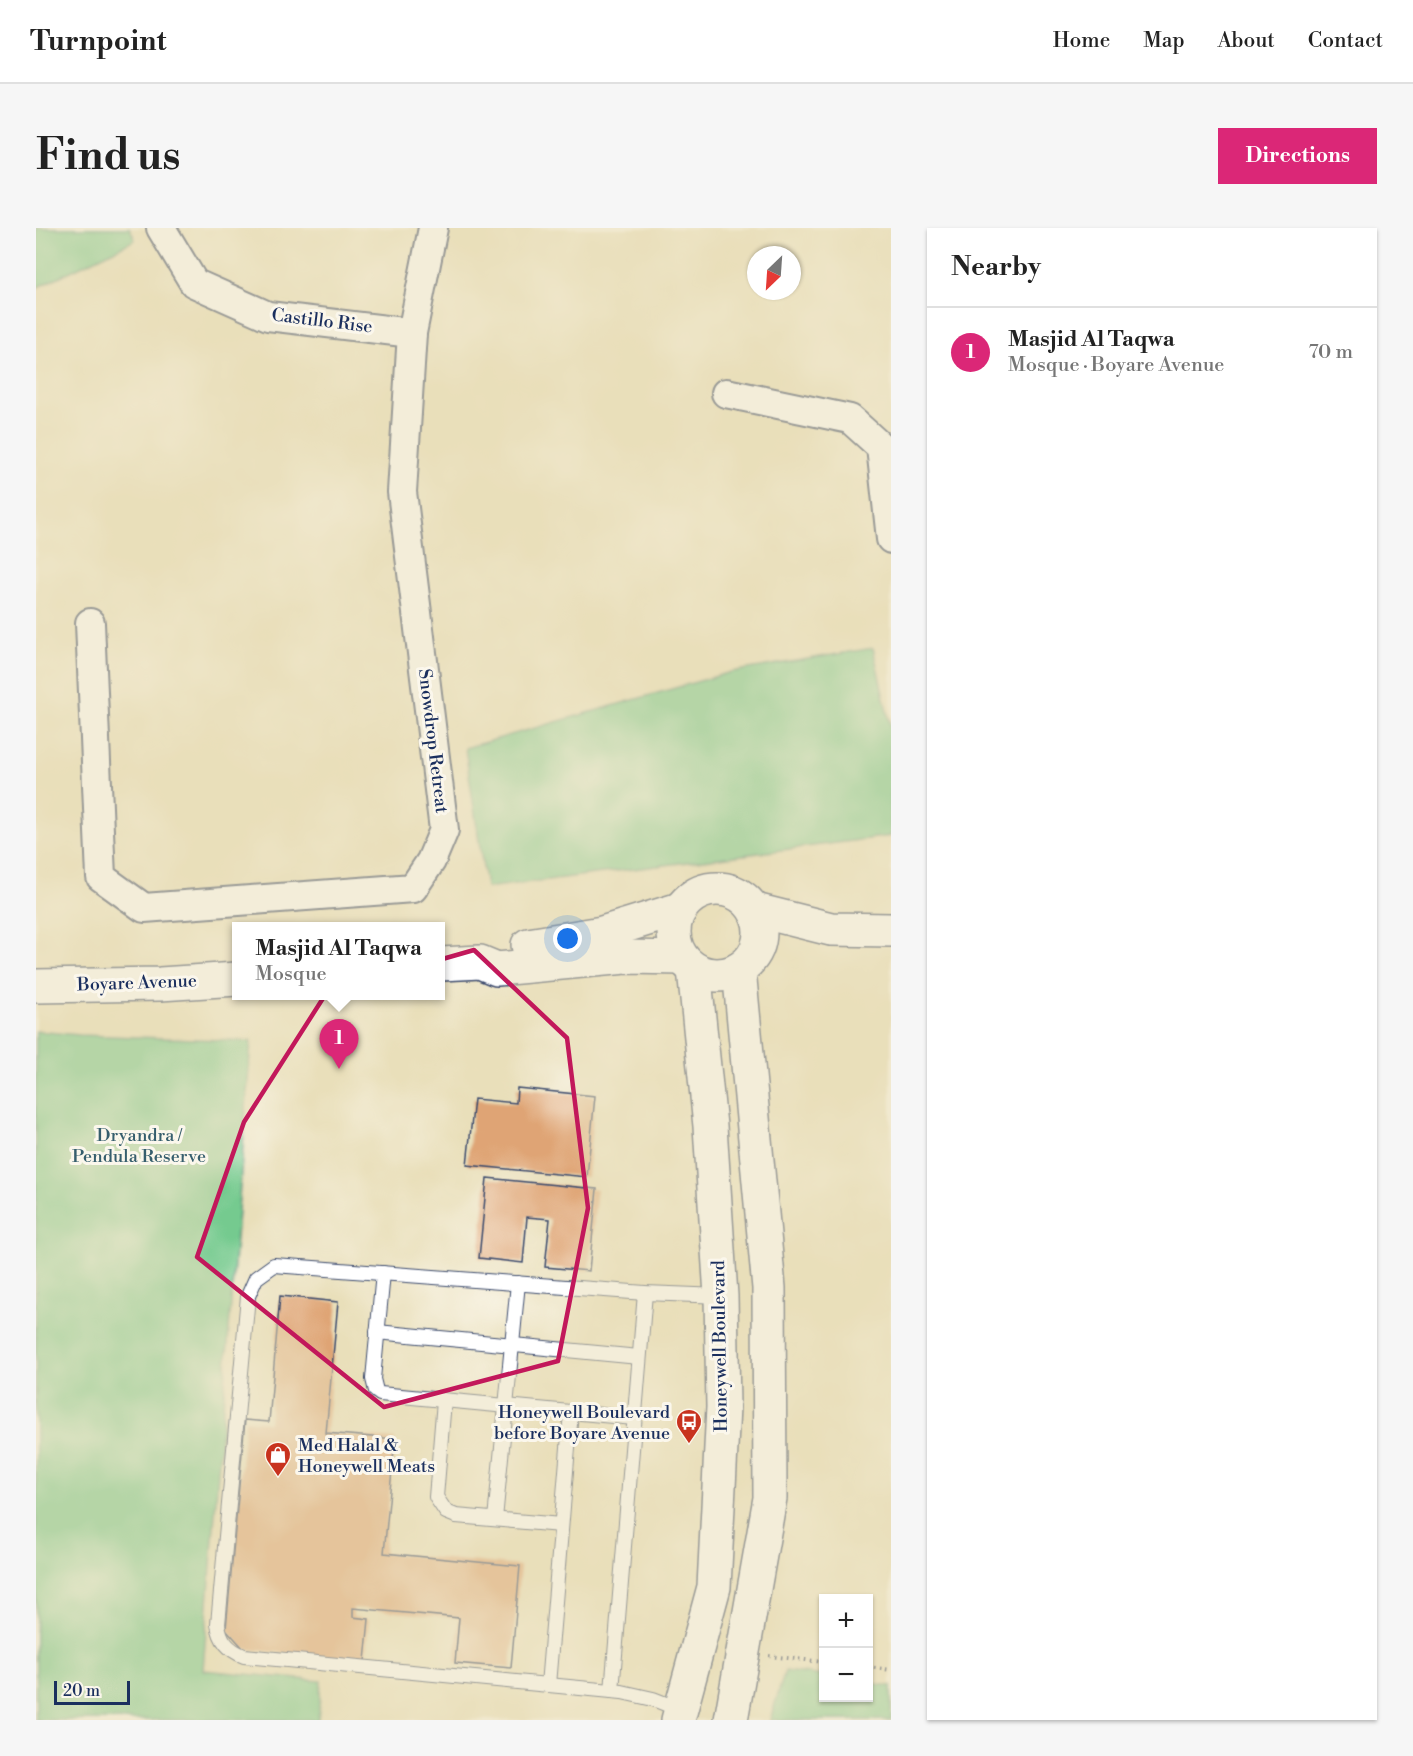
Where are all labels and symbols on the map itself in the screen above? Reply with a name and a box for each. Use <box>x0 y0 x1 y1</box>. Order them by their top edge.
north arrow <box>747 246 801 300</box>
street label: Castillo Rise <box>270 303 374 339</box>
street label: Snowdrop Retreat <box>413 668 453 815</box>
your location <box>553 924 582 953</box>
street label: Boyare Avenue <box>76 969 197 997</box>
pin: 1 <box>320 1020 358 1069</box>
park label: Dryandra / Pendula Reserve <box>72 1124 206 1168</box>
street label: Honeywell Boulevard <box>707 1259 733 1432</box>
place label: Honeywell Boulevard before Boyare Avenue <box>494 1401 671 1445</box>
bus stop icon: Honeywell Boulevard before Boyare Avenue <box>674 1407 704 1445</box>
place label: Med Halal & Honeywell Meats <box>298 1434 435 1478</box>
shop icon: Med Halal & Honeywell Meats <box>263 1440 293 1478</box>
scale bar <box>54 1678 130 1706</box>

